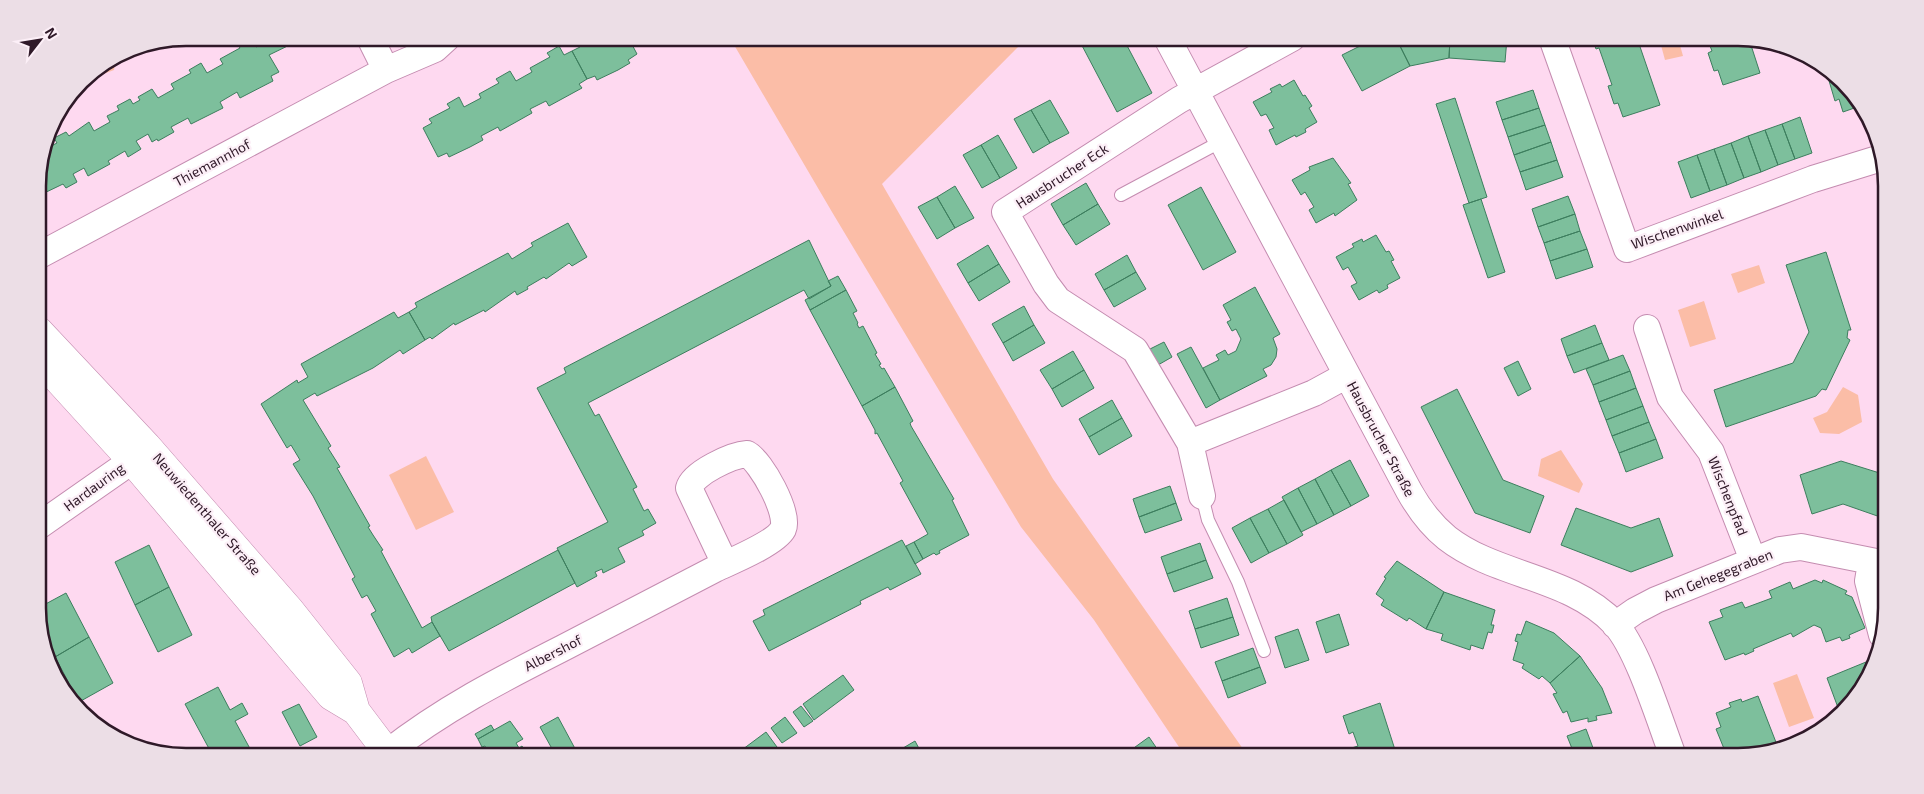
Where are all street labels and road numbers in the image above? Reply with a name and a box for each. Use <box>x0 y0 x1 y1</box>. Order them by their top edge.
street label: Thiemannhof <box>170 135 254 190</box>
street label: Hausbrucher Eck <box>1012 139 1111 212</box>
street label: Wischenwinkel <box>1629 205 1726 252</box>
street label: Hausbrucher Straße <box>1344 378 1419 499</box>
street label: Neuwiedenthaler Straße <box>150 449 265 578</box>
street label: Wischenpfad <box>1705 454 1752 538</box>
street label: Hardauring <box>60 459 128 514</box>
street label: Am Gehegegraben <box>1661 545 1775 604</box>
street label: Albershof <box>521 630 585 674</box>

